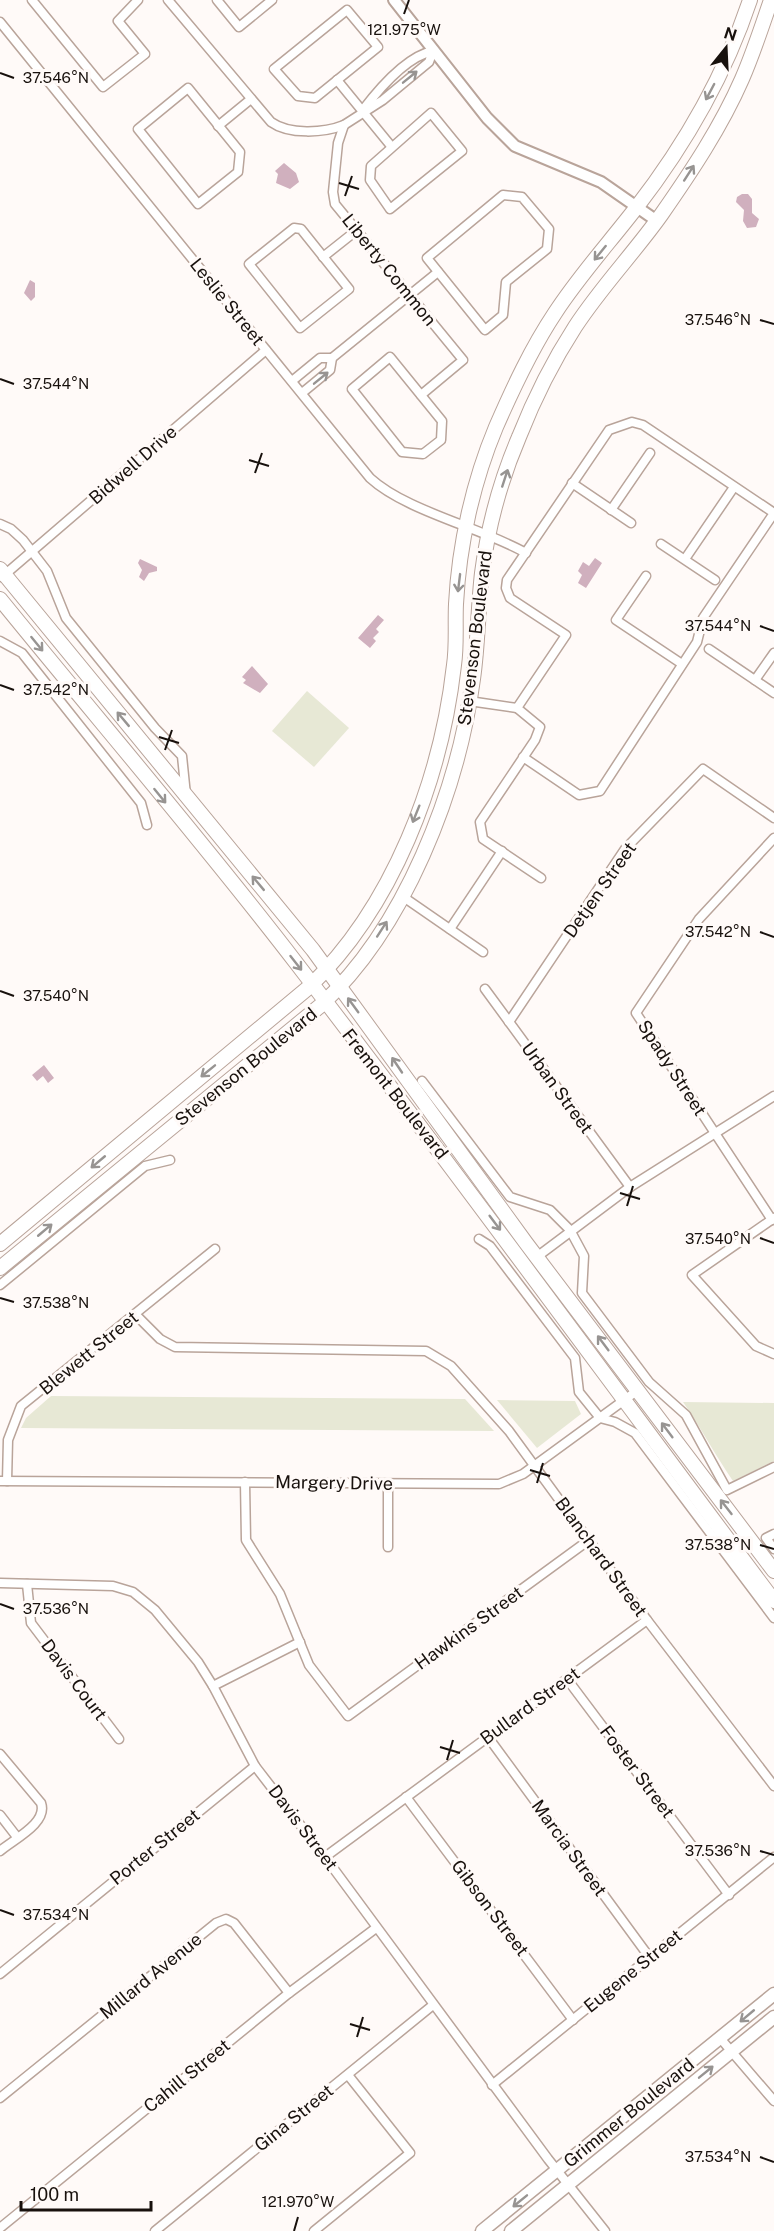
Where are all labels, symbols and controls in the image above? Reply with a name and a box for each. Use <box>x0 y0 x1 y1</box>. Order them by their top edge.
north arrow <box>696 18 756 78</box>
text: 121.975°W <box>367 21 441 38</box>
text: N <box>722 23 739 45</box>
text: 37.546°N <box>23 69 89 86</box>
one-way arrow <box>402 71 418 84</box>
one-way arrow <box>704 83 715 101</box>
one-way arrow <box>683 164 696 181</box>
street label: Liberty Common <box>338 210 441 330</box>
one-way arrow <box>594 244 607 260</box>
street label: Leslie Street <box>186 254 269 350</box>
text: 37.546°N <box>685 311 751 328</box>
one-way arrow <box>312 371 328 384</box>
text: 37.544°N <box>23 375 89 392</box>
street label: Bidwell Drive <box>84 421 181 508</box>
one-way arrow <box>500 469 511 488</box>
street label: Stevenson Boulevard <box>453 549 496 727</box>
one-way arrow <box>453 573 464 592</box>
text: 37.544°N <box>685 617 751 634</box>
one-way arrow <box>30 636 43 652</box>
text: 37.542°N <box>23 681 89 698</box>
one-way arrow <box>116 711 129 727</box>
one-way arrow <box>153 787 166 803</box>
one-way arrow <box>410 805 421 823</box>
street label: Detjen Street <box>559 838 640 941</box>
one-way arrow <box>252 875 265 891</box>
one-way arrow <box>376 921 388 938</box>
text: 37.542°N <box>685 923 751 940</box>
one-way arrow <box>289 954 302 970</box>
text: 37.540°N <box>23 987 89 1004</box>
one-way arrow <box>347 998 359 1014</box>
street label: Stevenson Boulevard <box>171 1003 321 1130</box>
street label: Spady Street <box>634 1016 711 1120</box>
street label: Fremont Boulevard <box>338 1024 453 1163</box>
street label: Urban Street <box>517 1038 598 1137</box>
one-way arrow <box>391 1058 403 1074</box>
one-way arrow <box>200 1065 216 1078</box>
one-way arrow <box>91 1155 106 1169</box>
one-way arrow <box>489 1215 501 1231</box>
one-way arrow <box>37 1224 53 1237</box>
text: 37.540°N <box>685 1230 751 1247</box>
text: 37.538°N <box>23 1294 89 1311</box>
street label: Blewett Street <box>35 1306 142 1399</box>
one-way arrow <box>597 1336 609 1352</box>
one-way arrow <box>661 1422 674 1438</box>
street label: Margery Drive <box>275 1471 393 1494</box>
street label: Blanchard Street <box>551 1493 652 1620</box>
one-way arrow <box>720 1499 733 1515</box>
text: 37.538°N <box>685 1536 751 1553</box>
street label: Hawkins Street <box>411 1581 527 1674</box>
text: 37.536°N <box>23 1600 89 1617</box>
street label: Davis Court <box>37 1635 112 1724</box>
street label: Bullard Street <box>476 1663 583 1749</box>
street label: Foster Street <box>596 1721 679 1822</box>
street label: Davis Street <box>264 1781 342 1875</box>
street label: Marcia Street <box>527 1796 611 1900</box>
street label: Porter Street <box>106 1804 204 1889</box>
text: 37.536°N <box>685 1842 751 1859</box>
street label: Gibson Street <box>447 1855 533 1960</box>
text: 37.534°N <box>23 1906 89 1923</box>
street label: Eugene Street <box>579 1925 686 2017</box>
street label: Millard Avenue <box>96 1928 206 2023</box>
one-way arrow <box>739 2009 755 2022</box>
street label: Cahill Street <box>139 2034 234 2117</box>
street label: Grimmer Boulevard <box>559 2054 698 2172</box>
one-way arrow <box>697 2066 713 2079</box>
street label: Gina Street <box>250 2080 337 2156</box>
text: 37.534°N <box>685 2148 751 2165</box>
scale bar <box>21 2174 152 2212</box>
text: 100 m <box>30 2184 79 2205</box>
text: 121.970°W <box>262 2193 334 2210</box>
one-way arrow <box>512 2195 528 2208</box>

